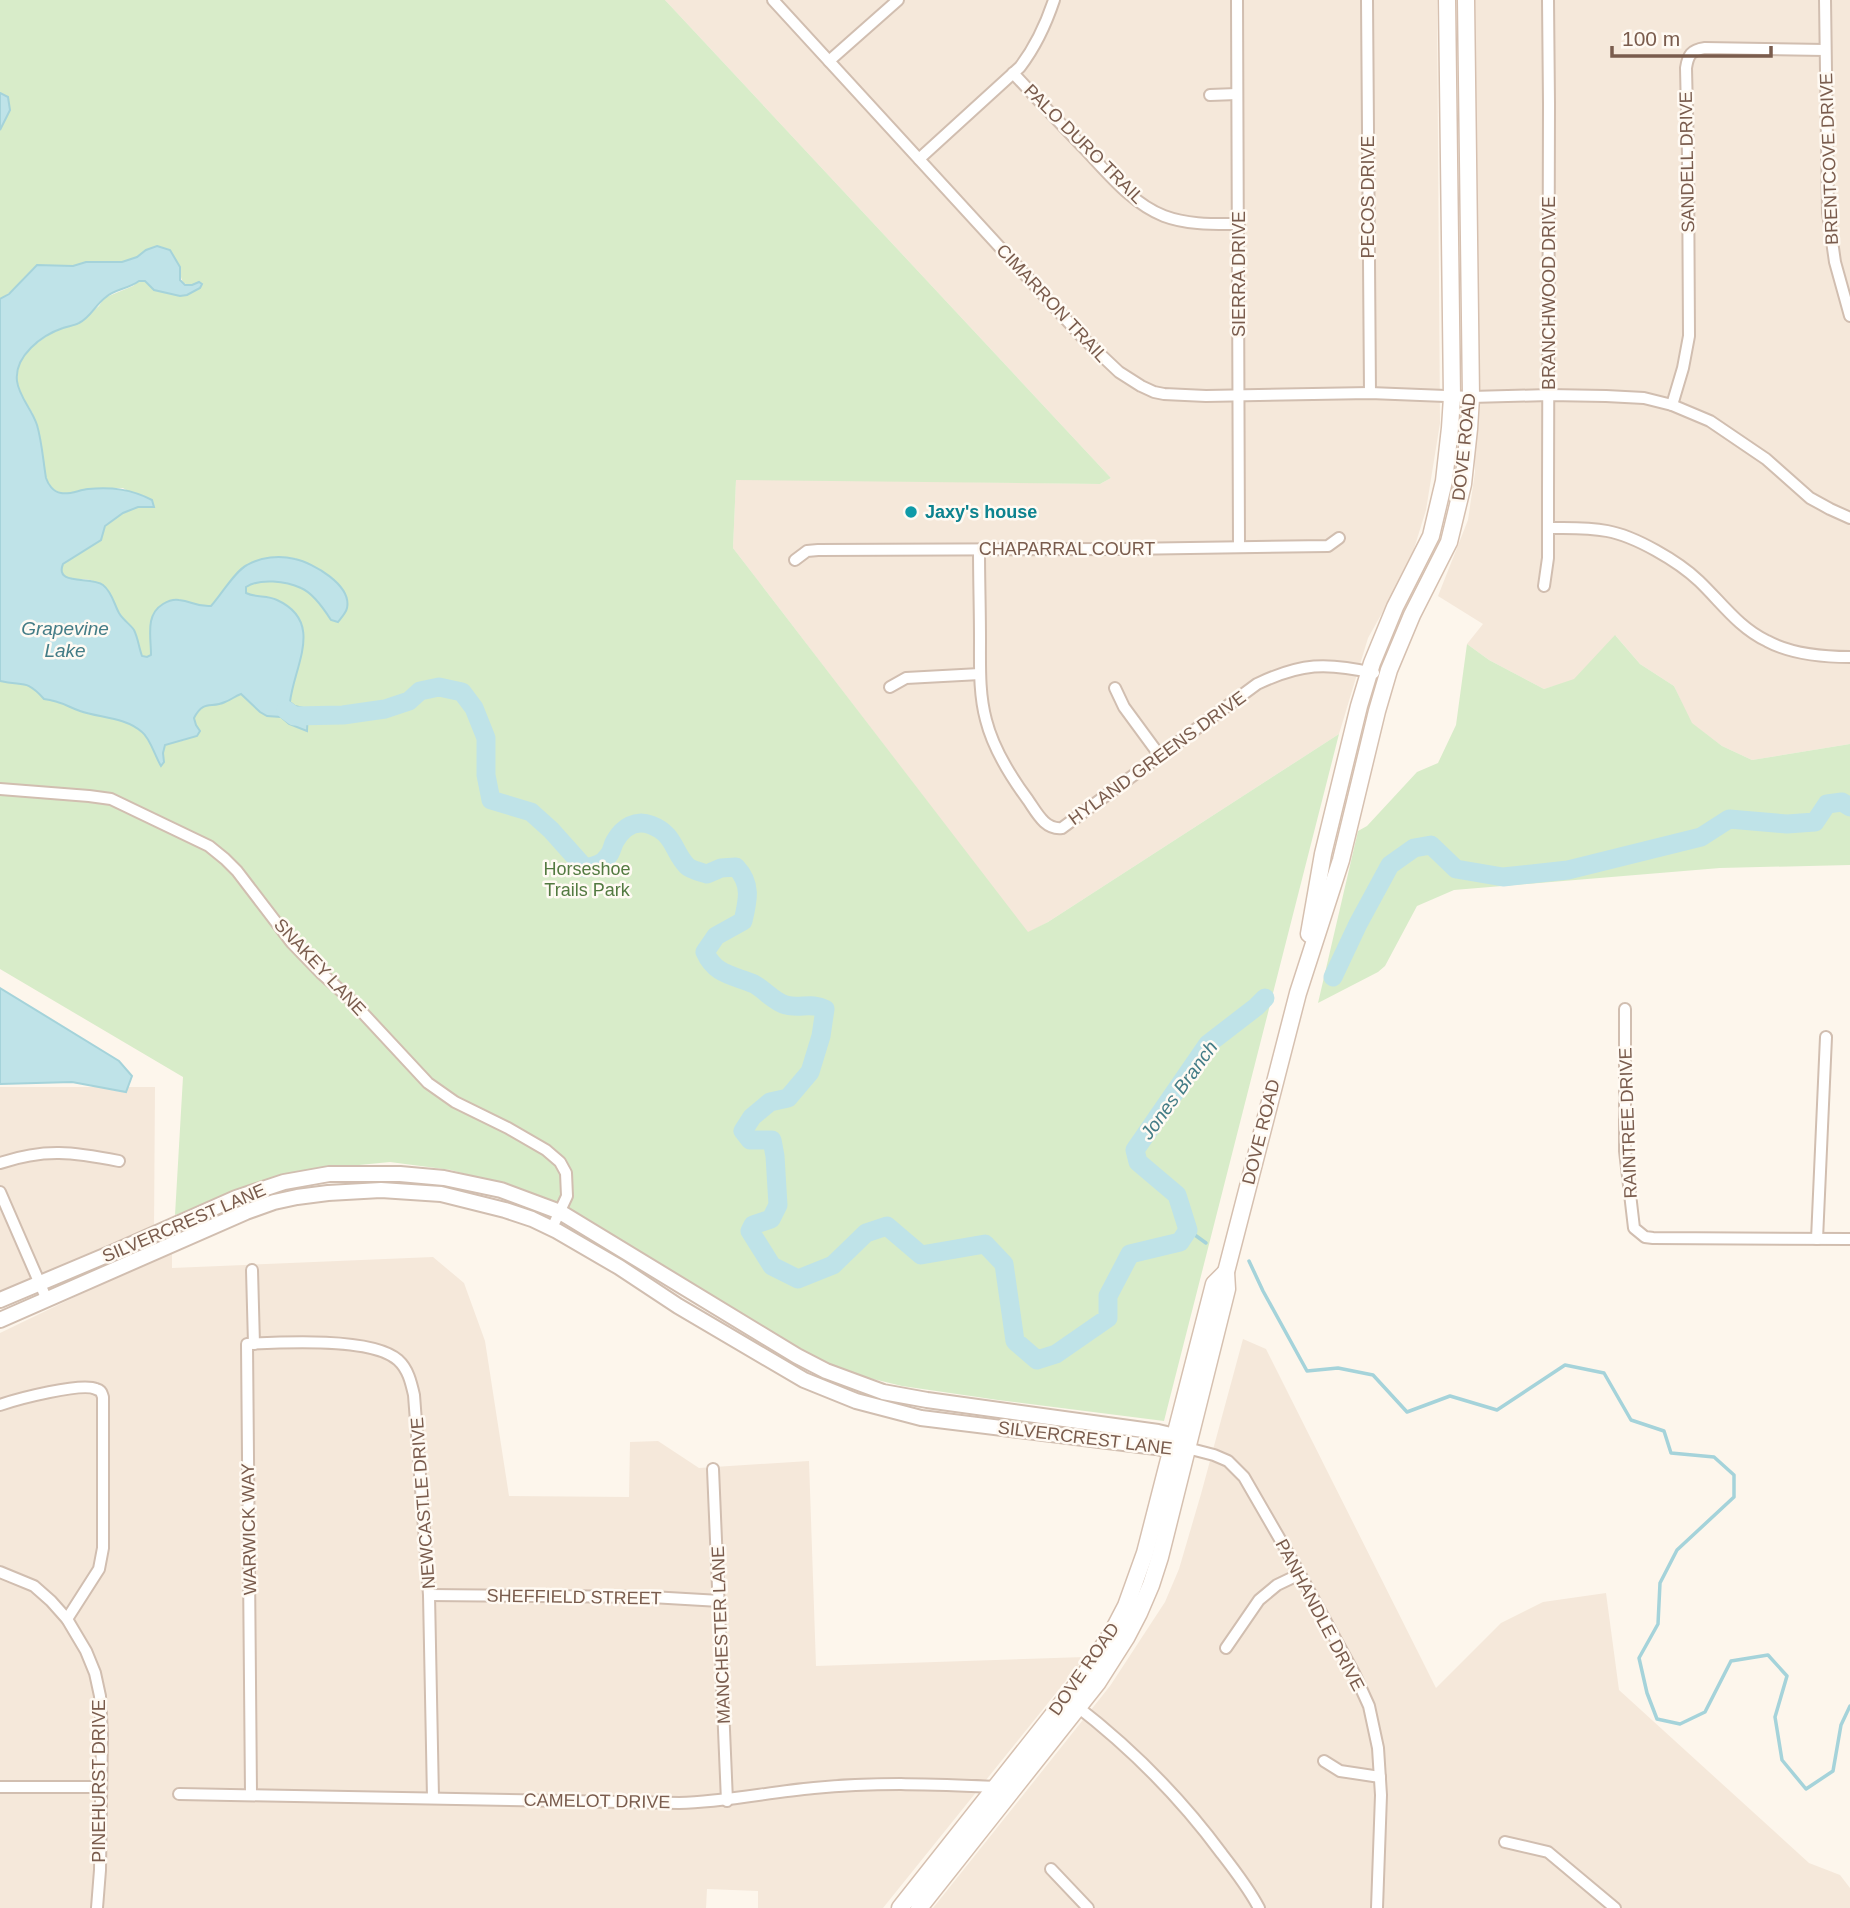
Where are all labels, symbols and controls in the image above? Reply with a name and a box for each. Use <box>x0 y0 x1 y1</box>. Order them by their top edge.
scale bar <box>1612 14 1771 58</box>
text: 100 m <box>1622 27 1680 50</box>
street label: BRENTCOVE DRIVE <box>1816 73 1842 245</box>
street label: PALO DURO TRAIL <box>1020 80 1148 208</box>
street label: SANDELL DRIVE <box>1676 91 1698 233</box>
street label: PECOS DRIVE <box>1358 135 1378 259</box>
street label: BRANCHWOOD DRIVE <box>1539 196 1559 390</box>
street label: SIERRA DRIVE <box>1229 211 1249 337</box>
street label: CIMARRON TRAIL <box>992 240 1112 366</box>
street label: DOVE ROAD <box>1448 392 1480 502</box>
place label: Jaxy's house <box>925 502 1037 522</box>
marker: Jaxy's house <box>903 504 919 520</box>
street label: CHAPARRAL COURT <box>979 539 1155 559</box>
water label: Grapevine Lake <box>21 618 109 661</box>
street label: HYLAND GREENS DRIVE <box>1065 687 1249 829</box>
park label: Horseshoe Trails Park <box>543 859 631 900</box>
street label: SNAKEY LANE <box>270 915 370 1019</box>
water label: Jones Branch <box>1136 1037 1222 1144</box>
street label: RAINTREE DRIVE <box>1615 1047 1641 1199</box>
street label: DOVE ROAD <box>1238 1077 1284 1187</box>
street label: SILVERCREST LANE <box>99 1180 269 1266</box>
street label: NEWCASTLE DRIVE <box>407 1416 439 1590</box>
street label: SILVERCREST LANE <box>997 1417 1173 1459</box>
street label: WARWICK WAY <box>238 1463 260 1595</box>
street label: PANHANDLE DRIVE <box>1272 1536 1368 1694</box>
street label: MANCHESTER LANE <box>708 1546 734 1724</box>
street label: SHEFFIELD STREET <box>486 1585 662 1609</box>
street label: DOVE ROAD <box>1045 1619 1123 1719</box>
street label: PINEHURST DRIVE <box>89 1699 109 1863</box>
street label: CAMELOT DRIVE <box>523 1790 671 1812</box>

